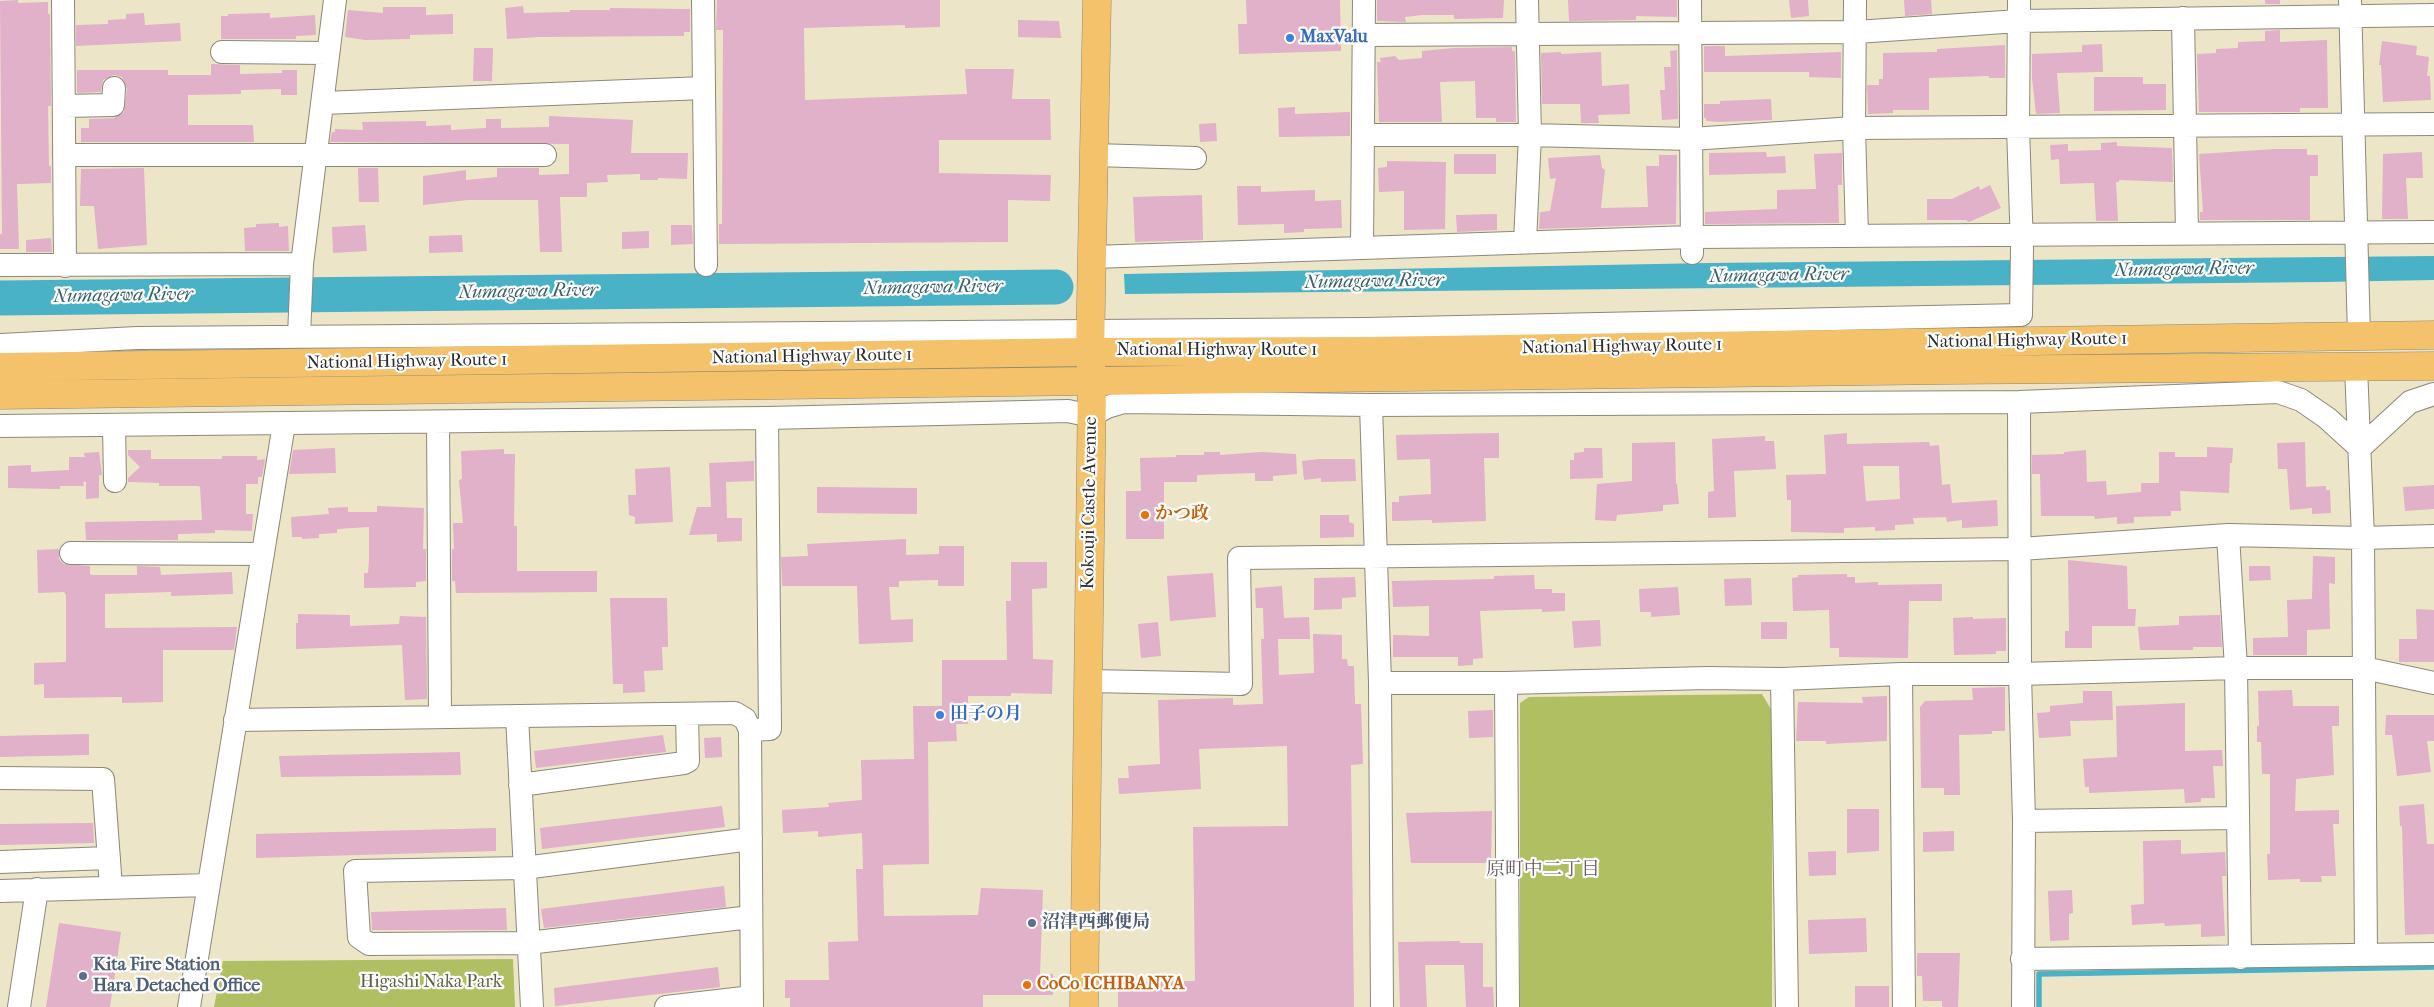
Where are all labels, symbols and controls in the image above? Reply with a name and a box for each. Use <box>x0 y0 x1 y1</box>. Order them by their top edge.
place label: MaxValu <box>1300 27 1368 49</box>
marker: MaxValu <box>1284 32 1296 44</box>
water label: Numagawa River <box>2114 257 2254 283</box>
water label: Numagawa River <box>1709 263 1849 289</box>
water label: Numagawa River <box>1304 269 1444 295</box>
water label: Numagawa River <box>863 275 1003 301</box>
water label: Numagawa River <box>458 279 598 305</box>
water label: Numagawa River <box>53 283 193 309</box>
street label: National Highway Route 1 <box>1926 328 2128 354</box>
street label: National Highway Route 1 <box>1521 334 1723 360</box>
street label: National Highway Route 1 <box>1117 340 1317 362</box>
street label: National Highway Route 1 <box>711 344 913 370</box>
street label: National Highway Route 1 <box>306 349 508 375</box>
street label: Kokouji Castle Avenue <box>1078 416 1102 590</box>
place label: かつ政 <box>1155 504 1209 526</box>
marker: かつ政 <box>1139 509 1151 521</box>
place label: 田子の月 <box>950 704 1022 726</box>
marker: 田子の月 <box>934 709 946 721</box>
district label: 原町中二丁目 <box>1486 859 1600 881</box>
place label: 沼津西郵便局 <box>1042 912 1150 934</box>
marker: 沼津西郵便局 <box>1026 917 1038 929</box>
place label: Kita Fire Station Hara Detached Office <box>93 955 260 998</box>
marker: Kita Fire Station Hara Detached Office <box>77 970 89 982</box>
park label: Higashi Naka Park <box>360 972 502 994</box>
place label: CoCo ICHIBANYA <box>1037 974 1184 996</box>
marker: CoCo ICHIBANYA <box>1021 979 1033 991</box>

